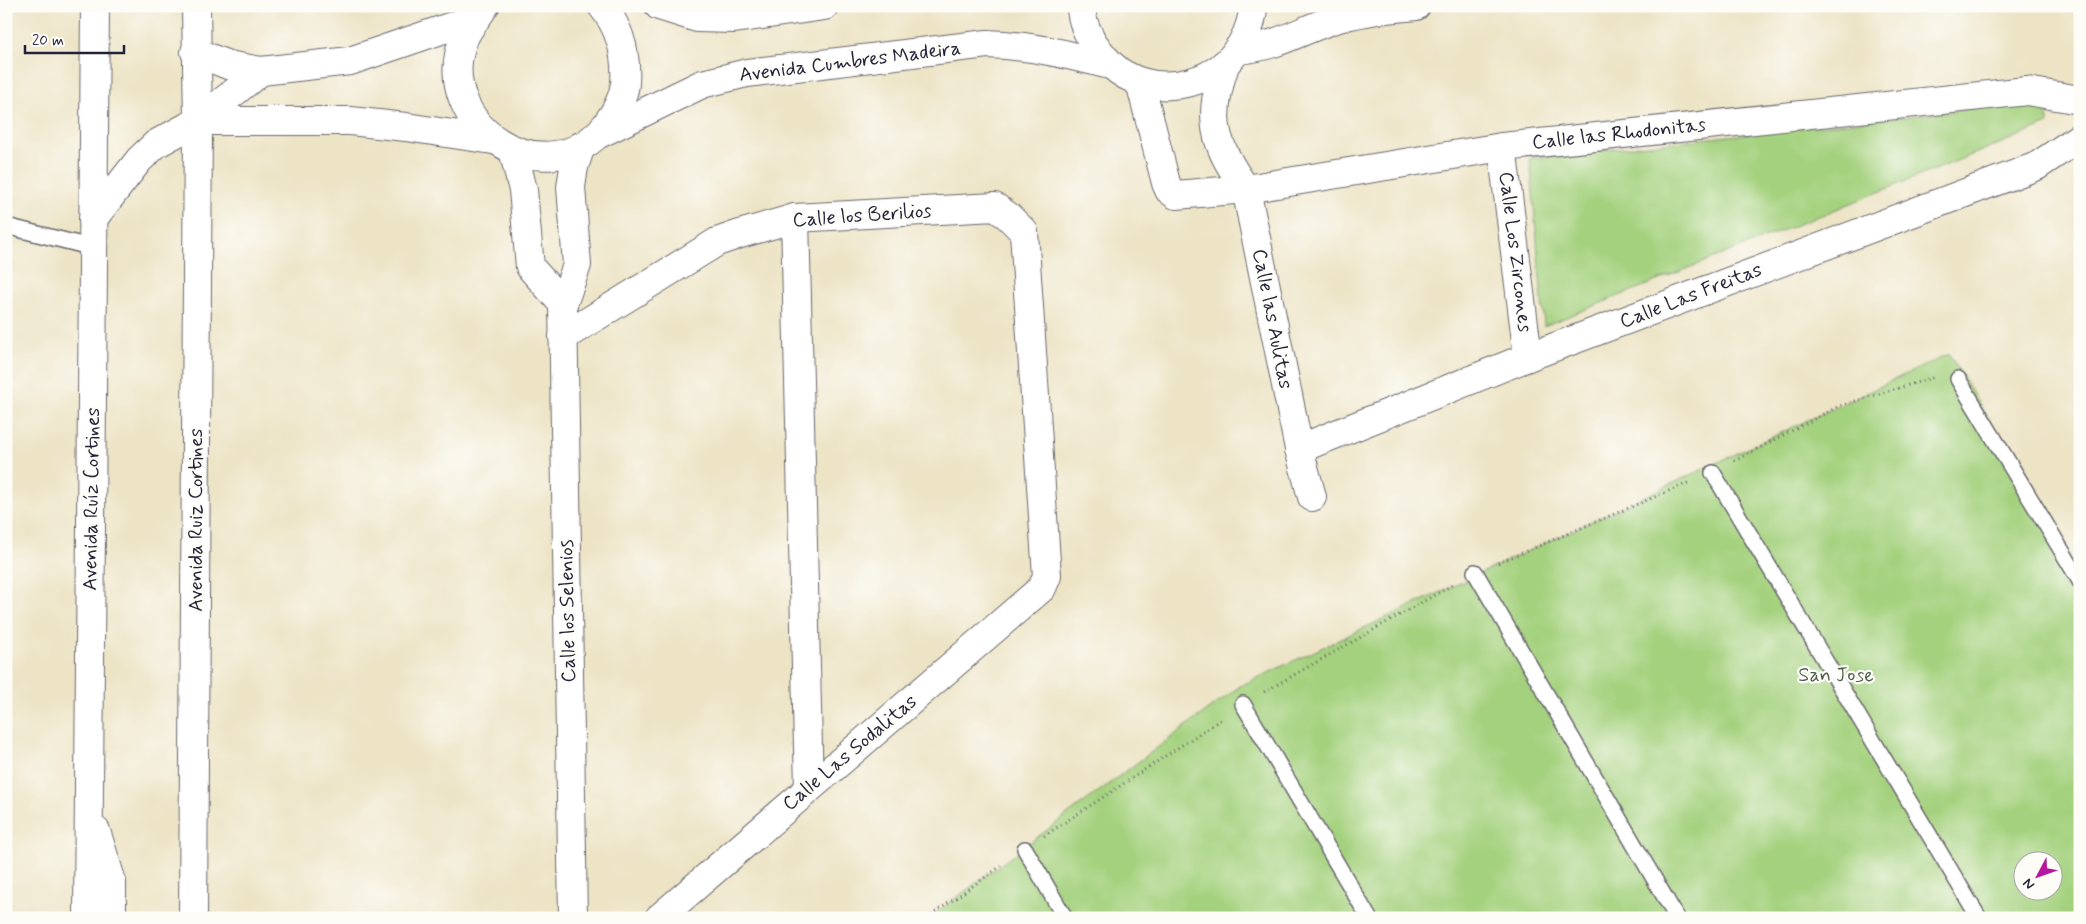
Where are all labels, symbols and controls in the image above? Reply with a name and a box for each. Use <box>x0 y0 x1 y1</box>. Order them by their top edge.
scale bar <box>25 22 124 54</box>
text: 20 m <box>32 31 64 51</box>
street label: Avenida Cumbres Madeira <box>738 35 962 89</box>
street label: Calle las Rhodonitas <box>1531 111 1707 157</box>
street label: Calle Los Zircones <box>1492 170 1538 334</box>
street label: Calle los Berilios <box>792 198 933 234</box>
street label: Calle las Aulitas <box>1245 247 1299 391</box>
street label: Calle Las Freitas <box>1616 256 1766 336</box>
street label: Avenida Ruíz Cortines <box>77 407 107 591</box>
street label: Avenida Ruiz Cortines <box>183 428 210 612</box>
street label: Calle los Selenios <box>553 539 583 683</box>
park label: San Jose <box>1798 662 1874 689</box>
street label: Calle Las Sodalitas <box>777 689 923 817</box>
north arrow <box>2014 852 2064 902</box>
text: N <box>2019 874 2039 893</box>

